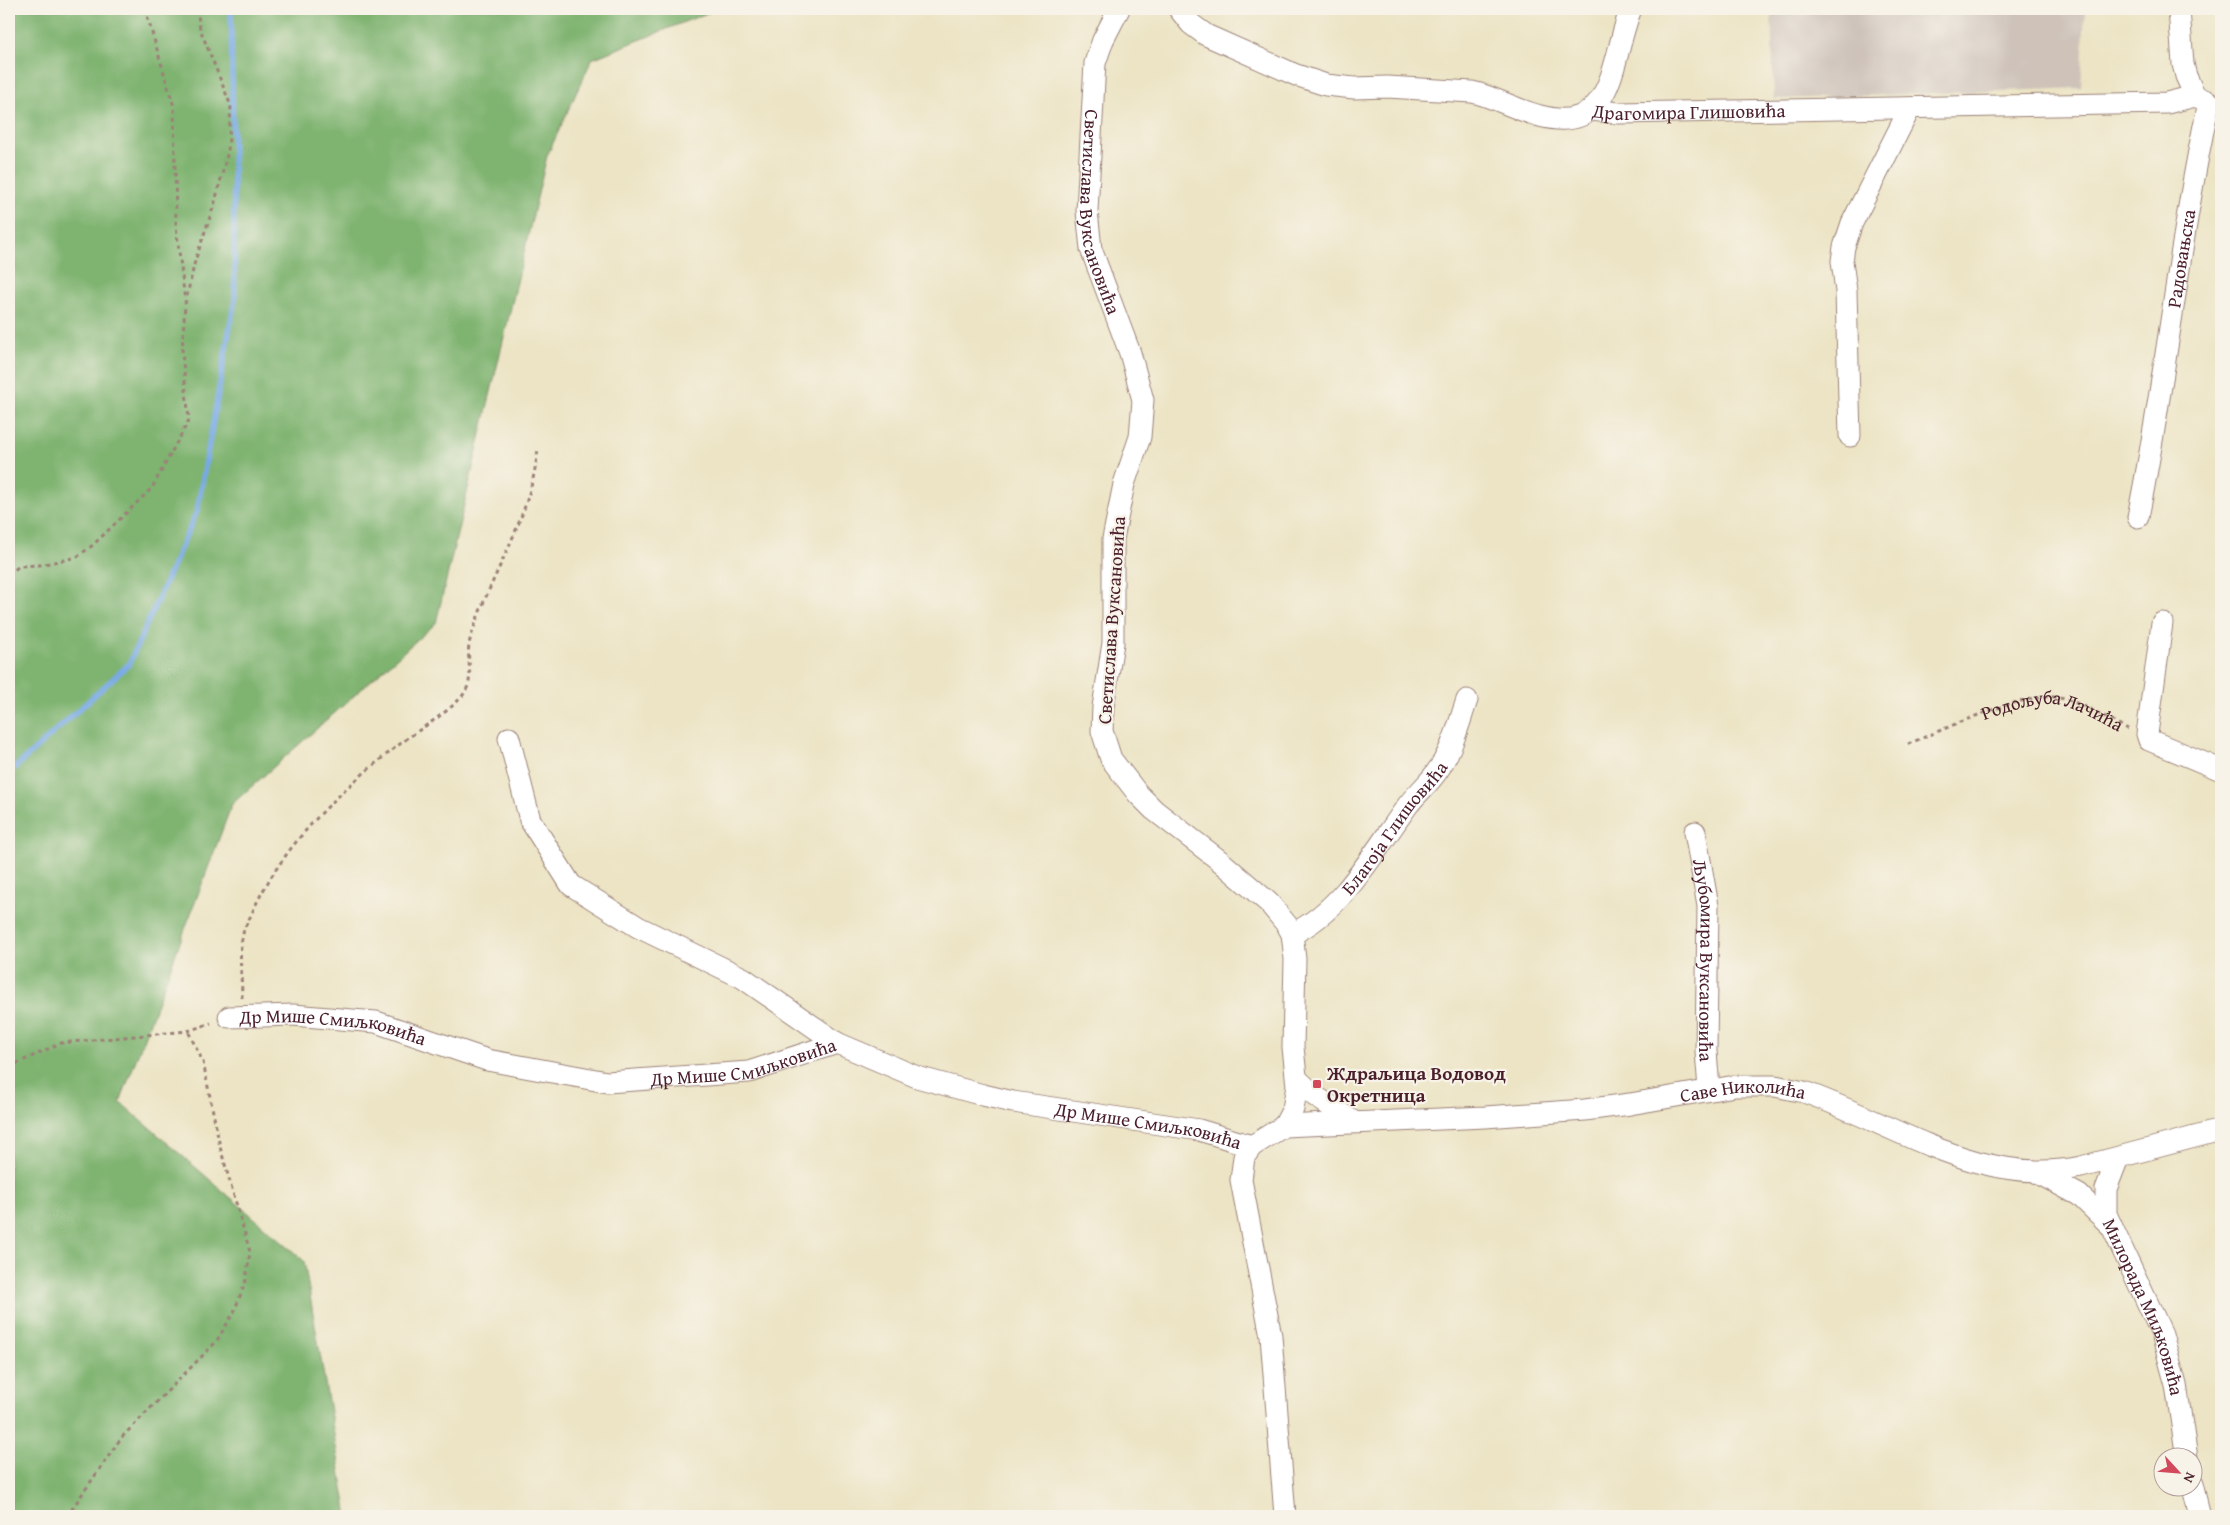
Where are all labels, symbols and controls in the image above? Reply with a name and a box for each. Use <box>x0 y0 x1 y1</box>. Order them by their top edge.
street label: Драгомира Глишовића <box>1590 96 1786 127</box>
street label: Светислава Вуксановића <box>1073 109 1128 318</box>
street label: Радовањска <box>2159 207 2202 310</box>
street label: Светислава Вуксановића <box>1090 515 1132 725</box>
street label: Родољуба Лачића <box>1977 683 2129 738</box>
street label: Благоја Глишовића <box>1334 755 1454 901</box>
street label: Љубомира Вуксановића <box>1686 857 1722 1063</box>
street label: Др Мише Смиљковића <box>238 1001 430 1052</box>
street label: Др Мише Смиљковића <box>649 1030 840 1093</box>
place label: Ждраљица Водовод Окретница <box>1326 1059 1506 1109</box>
street label: Саве Николића <box>1678 1072 1808 1109</box>
marker: Ждраљица Водовод Окретница <box>1311 1078 1323 1090</box>
street label: Др Мише Смиљковића <box>1052 1094 1245 1156</box>
street label: Милорада Миљковића <box>2096 1214 2191 1397</box>
north arrow <box>2152 1448 2202 1498</box>
text: N <box>2178 1469 2201 1487</box>

